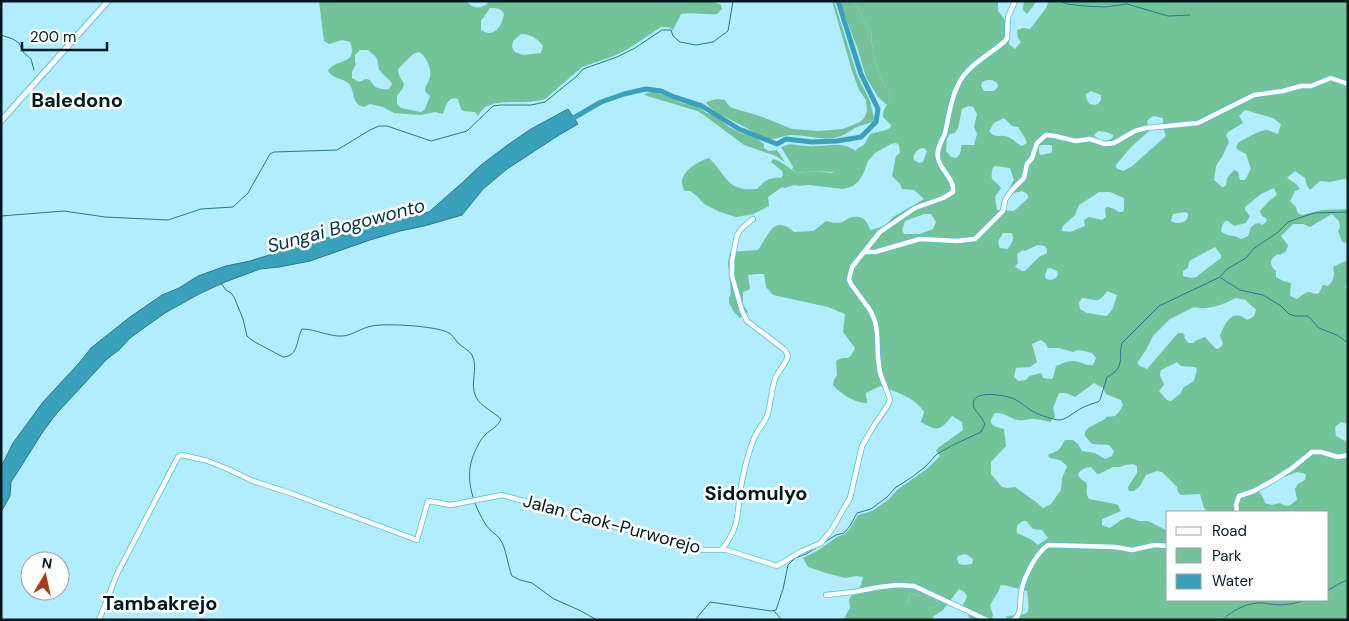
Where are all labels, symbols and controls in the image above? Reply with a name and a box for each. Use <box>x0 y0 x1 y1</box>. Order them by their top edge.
scale bar <box>22 20 108 52</box>
text: 200 m <box>30 27 76 47</box>
district label: Baledono <box>31 87 123 113</box>
water label: Sungai Bogowonto <box>265 192 428 259</box>
district label: Sidomulyo <box>705 480 807 506</box>
street label: Jalan Caok-Purworejo <box>521 489 703 559</box>
legend <box>1166 511 1329 601</box>
text: Road <box>1212 521 1247 541</box>
text: Park <box>1212 546 1242 566</box>
north arrow <box>20 551 70 601</box>
text: N <box>41 553 53 573</box>
text: Water <box>1212 571 1254 591</box>
district label: Tambakrejo <box>103 590 217 616</box>

